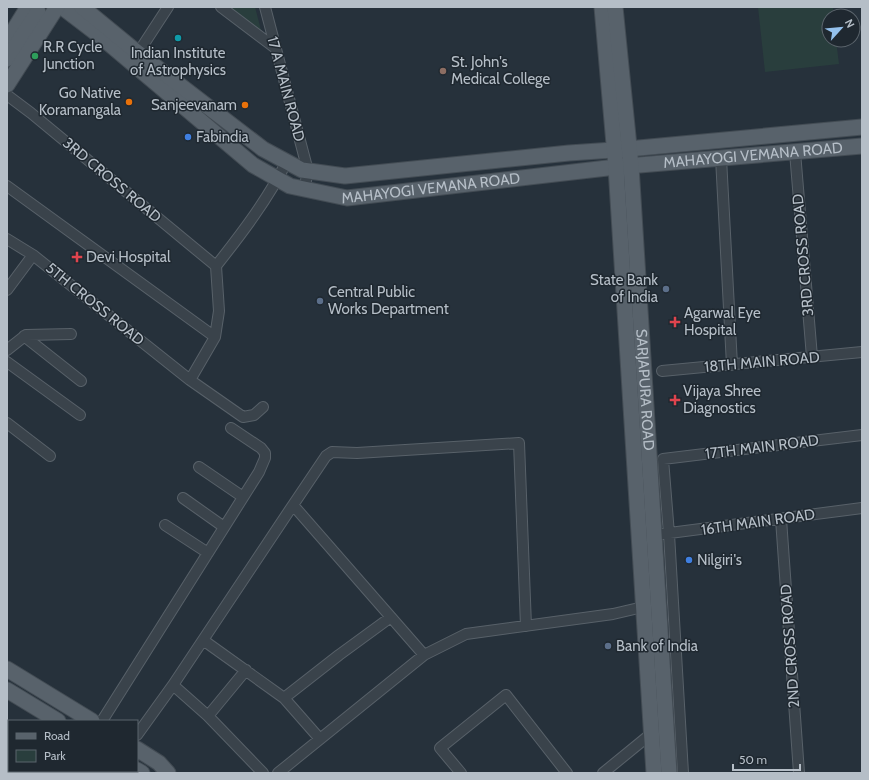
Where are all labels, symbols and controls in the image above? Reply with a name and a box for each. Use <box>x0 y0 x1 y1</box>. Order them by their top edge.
north arrow <box>821 8 861 48</box>
text: N <box>842 17 858 30</box>
marker: Indian Institute of Astrophysics <box>173 33 183 43</box>
street label: 17 A MAIN ROAD <box>263 34 309 144</box>
place label: R.R Cycle Junction <box>42 38 102 73</box>
place label: Indian Institute of Astrophysics <box>130 44 226 79</box>
marker: R.R Cycle Junction <box>30 51 40 61</box>
place label: St. John's Medical College <box>451 53 551 88</box>
marker: St. John's Medical College <box>438 66 448 76</box>
place label: Go Native Koramangala <box>39 84 122 119</box>
place label: Sanjeevanam <box>151 96 237 114</box>
marker: Go Native Koramangala <box>124 97 134 107</box>
marker: Sanjeevanam <box>240 100 250 110</box>
place label: Fabindia <box>196 128 250 146</box>
marker: Fabindia <box>183 132 193 142</box>
street label: 3RD CROSS ROAD <box>59 134 165 226</box>
street label: MAHAYOGI VEMANA ROAD <box>663 139 844 172</box>
street label: MAHAYOGI VEMANA ROAD <box>340 169 521 208</box>
street label: 3RD CROSS ROAD <box>789 193 817 317</box>
place label: Devi Hospital <box>86 248 171 266</box>
marker: Devi Hospital <box>71 251 83 263</box>
street label: 5TH CROSS ROAD <box>42 259 148 349</box>
place label: State Bank of India <box>590 271 659 306</box>
place label: Central Public Works Department <box>328 283 449 318</box>
marker: State Bank of India <box>661 284 671 294</box>
marker: Central Public Works Department <box>315 296 325 306</box>
place label: Agarwal Eye Hospital <box>684 304 761 339</box>
marker: Agarwal Eye Hospital <box>669 316 681 328</box>
street label: SARJAPURA ROAD <box>632 328 658 451</box>
street label: 18TH MAIN ROAD <box>704 348 820 376</box>
place label: Vijaya Shree Diagnostics <box>683 382 761 417</box>
marker: Vijaya Shree Diagnostics <box>670 395 680 405</box>
street label: 17TH MAIN ROAD <box>704 431 820 463</box>
street label: 16TH MAIN ROAD <box>700 505 816 539</box>
place label: Nilgiri's <box>697 551 742 569</box>
marker: Nilgiri's <box>684 555 694 565</box>
street label: 2ND CROSS ROAD <box>777 583 803 708</box>
place label: Bank of India <box>616 637 699 655</box>
marker: Bank of India <box>603 641 613 651</box>
legend <box>8 720 138 772</box>
text: Road <box>44 728 70 743</box>
scale bar <box>733 746 800 772</box>
text: Park <box>44 748 66 763</box>
text: 50 m <box>739 752 767 767</box>

